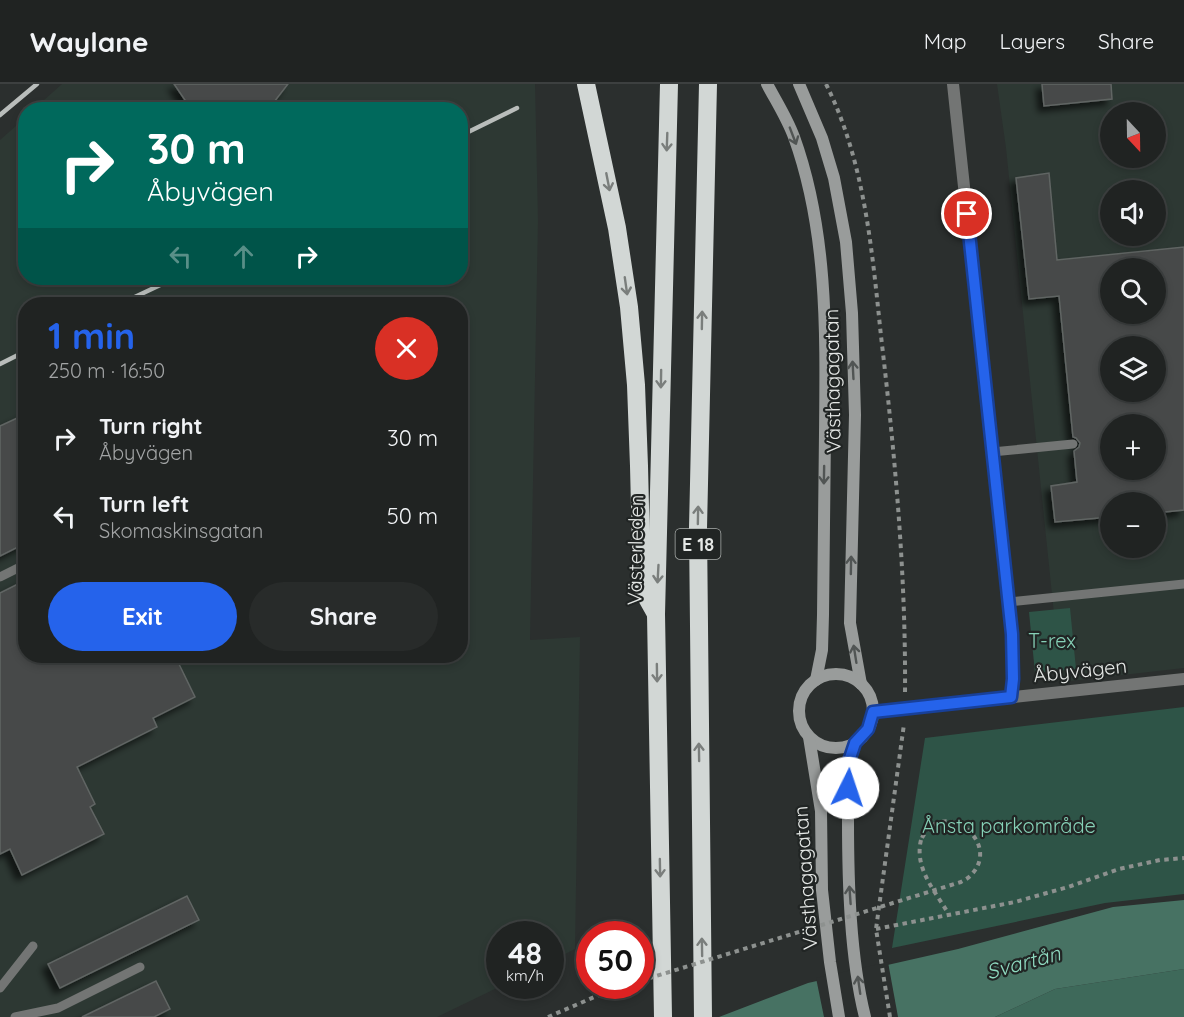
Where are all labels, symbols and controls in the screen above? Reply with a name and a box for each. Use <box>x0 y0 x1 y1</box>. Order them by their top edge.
text: Waylane <box>30 24 149 59</box>
text: Map <box>924 28 967 54</box>
text: Layers <box>1000 28 1065 54</box>
text: Share <box>1098 28 1154 54</box>
north arrow <box>1100 102 1166 168</box>
map controls <box>1100 102 1166 558</box>
text: 30 m <box>147 122 246 175</box>
icon: right <box>48 126 126 204</box>
one-way arrow <box>788 127 799 145</box>
one-way arrow <box>661 132 672 152</box>
one-way arrow <box>603 172 614 191</box>
text: Åbyvägen <box>147 174 274 208</box>
button: sound <box>1100 180 1166 246</box>
pin <box>941 188 992 239</box>
icon: arrive <box>950 197 983 230</box>
icon: left <box>164 240 197 273</box>
icon: ahead <box>227 240 260 273</box>
icon: right <box>290 240 323 273</box>
button: search <box>1100 258 1166 324</box>
one-way arrow <box>620 276 631 295</box>
street label: Västhagagatan <box>818 309 846 453</box>
one-way arrow <box>696 310 708 330</box>
text: 1 min <box>48 313 135 358</box>
button: close <box>375 317 438 380</box>
button: layers <box>1100 336 1166 402</box>
text: 250 m · 16:50 <box>48 358 165 383</box>
one-way arrow <box>848 360 859 380</box>
one-way arrow <box>656 369 667 389</box>
text: Turn right <box>99 412 203 440</box>
button: + <box>1100 414 1166 480</box>
icon: right <box>48 422 81 455</box>
text: 30 m <box>387 424 438 452</box>
text: Åbyvägen <box>99 440 193 465</box>
one-way arrow <box>818 464 830 484</box>
text: Turn left <box>99 490 189 518</box>
button: − <box>1100 492 1166 558</box>
street label: Västerleden <box>622 494 648 606</box>
icon: left <box>48 500 81 533</box>
text: 50 m <box>387 502 438 530</box>
one-way arrow <box>692 505 704 525</box>
text: Skomaskinsgatan <box>99 518 263 543</box>
road number: E 18 <box>676 529 720 559</box>
one-way arrow <box>845 555 857 575</box>
one-way arrow <box>653 564 664 584</box>
button: Exit <box>48 582 237 651</box>
button: Share <box>249 582 438 651</box>
park label: T-rex <box>1028 628 1076 653</box>
one-way arrow <box>849 644 860 664</box>
street label: Åbyvägen <box>1032 653 1128 687</box>
one-way arrow <box>652 662 663 682</box>
one-way arrow <box>694 742 705 762</box>
position arrow <box>816 756 880 820</box>
street label: Västhagagatan <box>787 805 823 951</box>
park label: Ånsta parkområde <box>922 813 1096 838</box>
one-way arrow <box>654 857 666 877</box>
one-way arrow <box>845 886 856 906</box>
speed limit sign: 50 <box>576 921 654 999</box>
text: 48 <box>508 934 542 972</box>
one-way arrow <box>696 937 708 957</box>
water label: Svartån <box>983 939 1064 984</box>
text: km/h <box>506 966 544 985</box>
one-way arrow <box>854 976 865 996</box>

